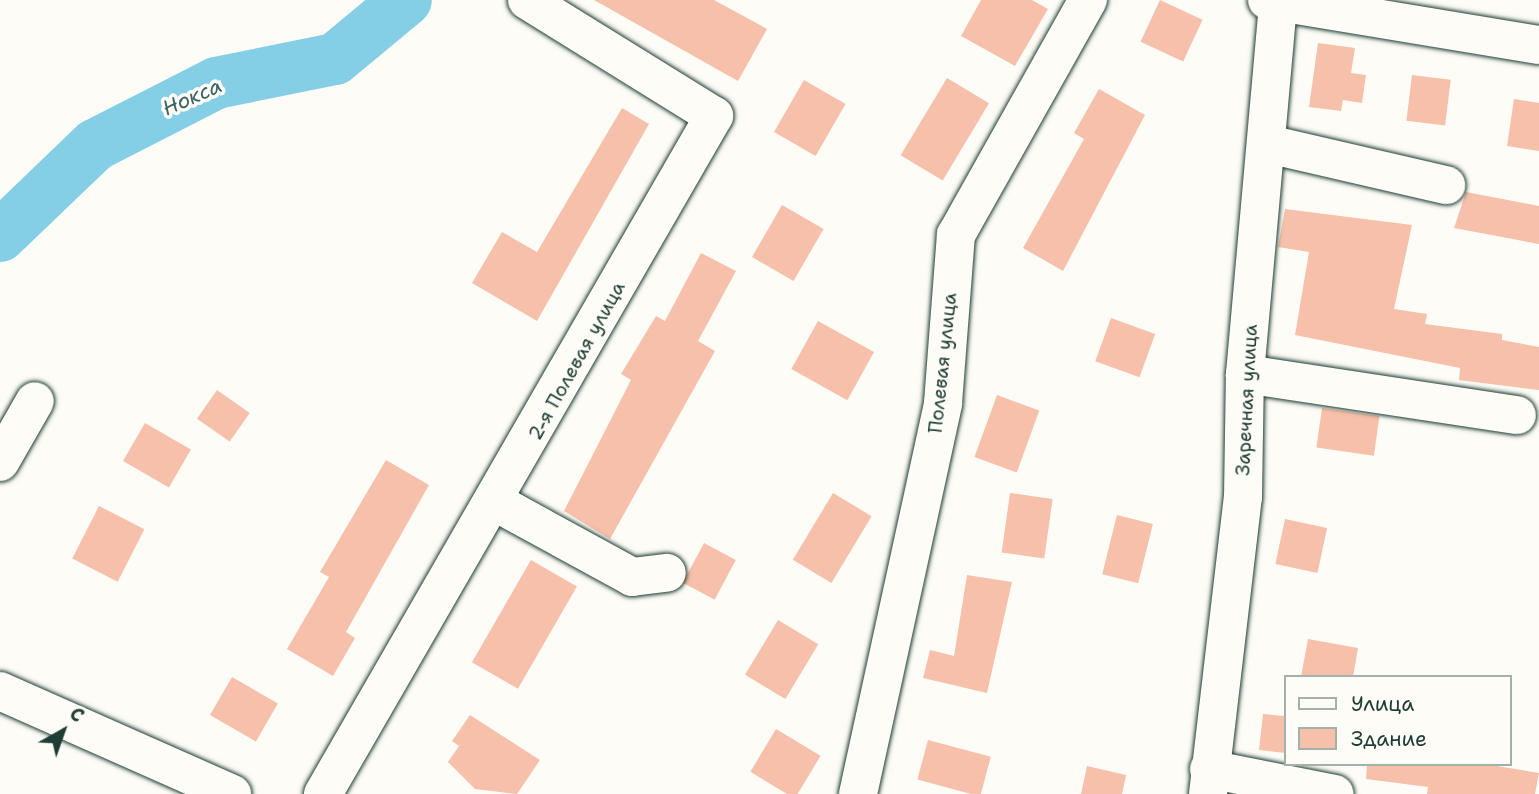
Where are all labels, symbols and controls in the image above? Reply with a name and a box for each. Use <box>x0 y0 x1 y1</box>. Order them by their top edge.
water label: Нокса <box>158 73 226 121</box>
street label: 2-я Полевая улица <box>524 278 630 444</box>
street label: Полевая улица <box>924 292 962 434</box>
street label: Заречная улица <box>1232 324 1262 476</box>
legend <box>1284 675 1511 766</box>
text: Улица <box>1351 690 1414 718</box>
north arrow <box>28 696 98 766</box>
text: С <box>64 701 89 728</box>
text: Здание <box>1351 725 1427 753</box>

